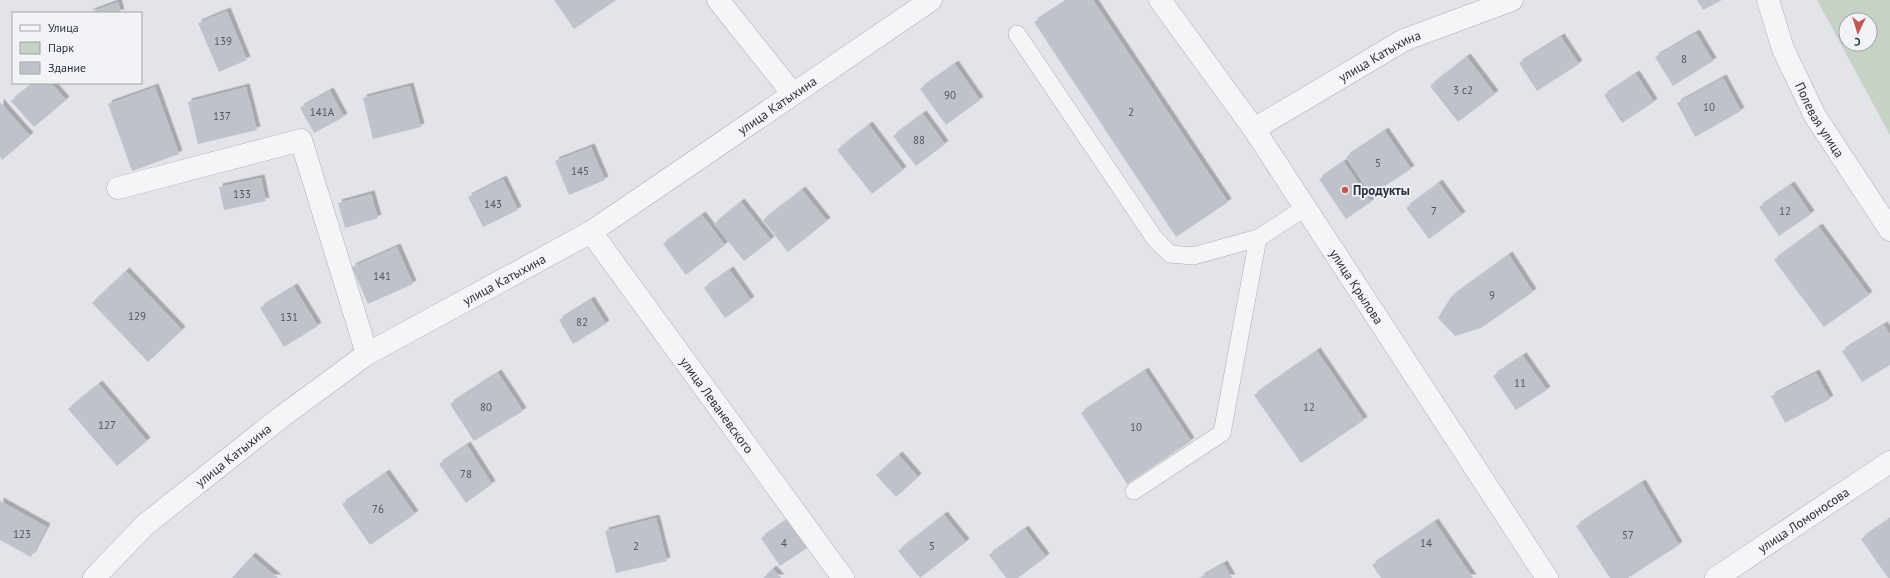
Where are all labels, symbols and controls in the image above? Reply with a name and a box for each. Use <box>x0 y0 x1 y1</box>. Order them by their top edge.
legend <box>12 12 142 84</box>
north arrow <box>1838 12 1878 52</box>
text: Улица <box>48 20 79 35</box>
street label: улица Катыхина <box>1335 27 1423 86</box>
house number: 139 <box>214 34 232 48</box>
text: С <box>1854 35 1861 49</box>
text: Парк <box>48 40 74 55</box>
house number: 8 <box>1681 52 1687 66</box>
text: Здание <box>48 60 86 75</box>
street label: улица Катыхина <box>734 73 820 139</box>
street label: Полевая улица <box>1791 79 1848 161</box>
house number: 3 с2 <box>1453 83 1473 97</box>
house number: 90 <box>944 88 956 102</box>
house number: 10 <box>1703 100 1715 114</box>
house number: 141А <box>310 105 335 119</box>
house number: 2 <box>1128 105 1134 119</box>
house number: 137 <box>213 109 231 123</box>
house number: 88 <box>913 133 925 147</box>
house number: 5 <box>1375 156 1381 170</box>
house number: 145 <box>571 164 589 178</box>
place label: Продукты <box>1353 182 1410 199</box>
marker: Продукты <box>1340 185 1350 195</box>
house number: 133 <box>233 187 251 201</box>
house number: 143 <box>484 197 502 211</box>
house number: 7 <box>1431 204 1437 218</box>
house number: 12 <box>1779 204 1791 218</box>
street label: улица Крылова <box>1326 246 1387 328</box>
street label: улица Катыхина <box>460 250 549 309</box>
house number: 141 <box>373 269 391 283</box>
house number: 9 <box>1489 288 1495 302</box>
house number: 129 <box>128 309 146 323</box>
house number: 131 <box>280 310 298 324</box>
house number: 82 <box>576 315 588 329</box>
street label: улица Леваневского <box>676 354 757 457</box>
house number: 11 <box>1514 376 1526 390</box>
house number: 80 <box>480 400 492 414</box>
house number: 12 <box>1303 400 1315 414</box>
house number: 127 <box>98 418 116 432</box>
street label: улица Катыхина <box>192 420 275 491</box>
house number: 10 <box>1130 420 1142 434</box>
house number: 78 <box>460 467 472 481</box>
street label: улица Ломоносова <box>1755 484 1853 557</box>
house number: 76 <box>372 502 384 516</box>
house number: 123 <box>13 527 31 541</box>
house number: 57 <box>1622 528 1634 542</box>
house number: 4 <box>781 536 787 550</box>
house number: 14 <box>1420 536 1432 550</box>
house number: 2 <box>633 539 639 553</box>
house number: 5 <box>929 539 935 553</box>

